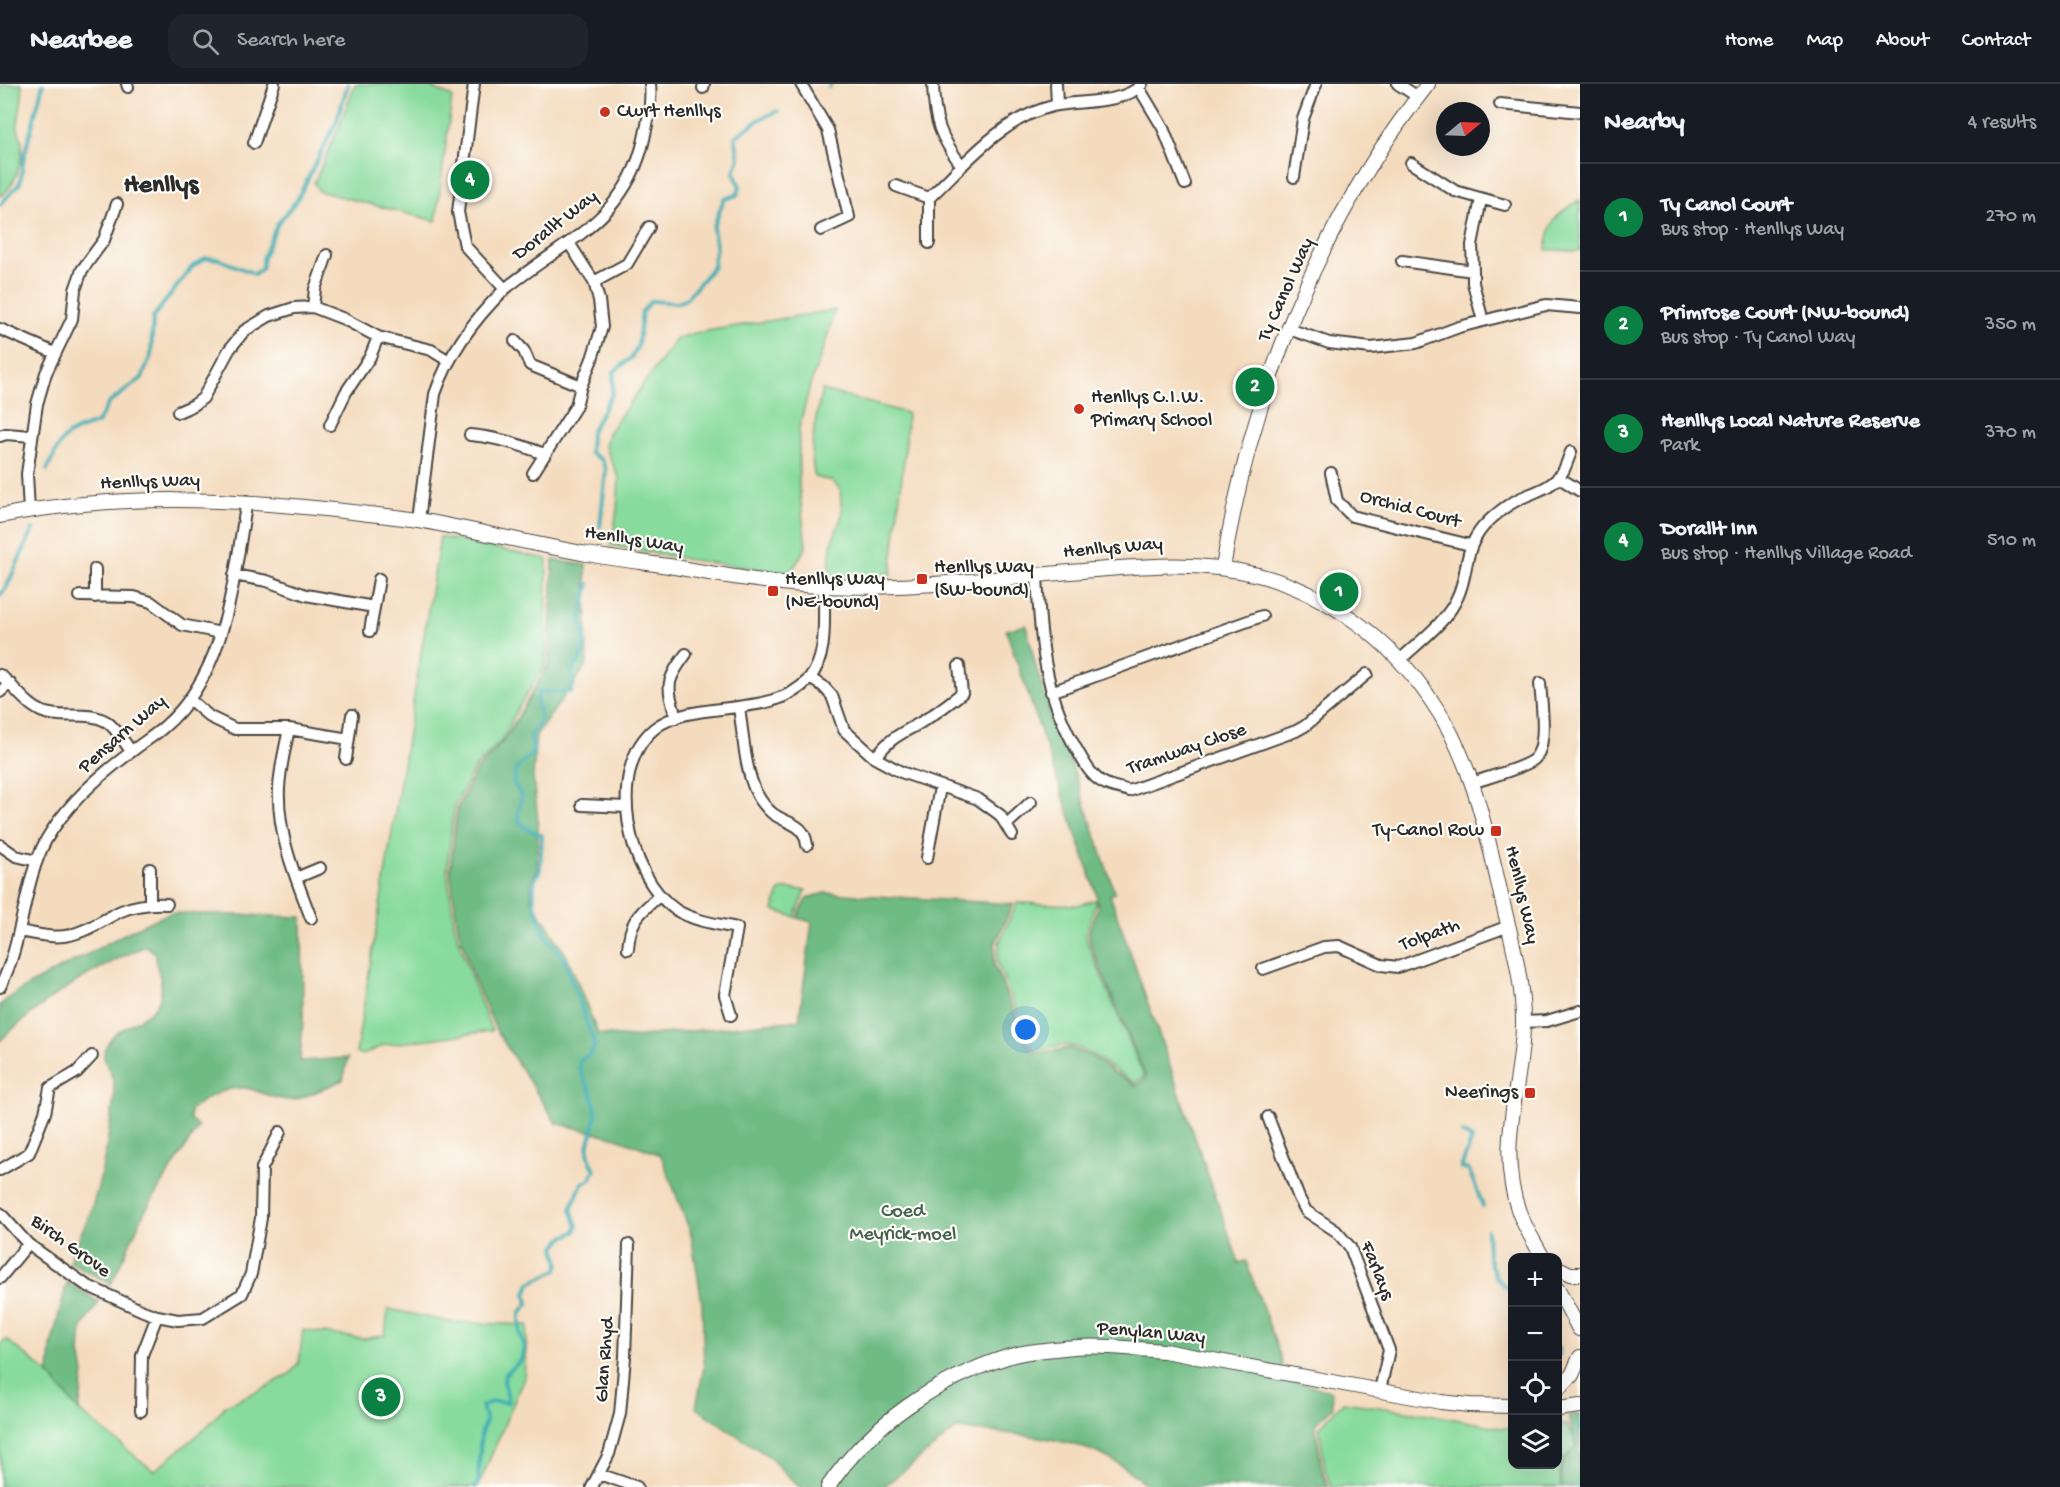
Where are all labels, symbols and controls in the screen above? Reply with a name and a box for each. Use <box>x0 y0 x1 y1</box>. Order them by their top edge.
search box <box>168 14 588 68</box>
text: Nearbee <box>30 25 132 58</box>
icon: search <box>189 25 222 58</box>
text: Search here <box>237 28 345 54</box>
text: Home <box>1725 29 1773 54</box>
text: Map <box>1806 29 1843 54</box>
text: About <box>1876 29 1929 54</box>
text: Contact <box>1962 29 2030 54</box>
place label: Cwrt Henllys <box>617 101 721 124</box>
north arrow <box>1436 102 1490 156</box>
marker: Cwrt Henllys <box>598 105 612 119</box>
text: Nearby <box>1604 108 1685 139</box>
text: 4 results <box>1968 112 2036 135</box>
pin: 4 <box>450 158 490 202</box>
district label: Henllys <box>124 171 200 202</box>
street label: Dorallt Way <box>507 186 603 267</box>
text: Ty Canol Court <box>1661 193 1792 219</box>
text: 1 <box>1619 206 1628 229</box>
text: 270 m <box>1986 206 2036 229</box>
text: Bus stop · Henllys Way <box>1661 219 1844 242</box>
street label: Ty Canol Way <box>1253 234 1320 346</box>
text: Primrose Court (NW-bound) <box>1661 301 1910 327</box>
text: 2 <box>1619 314 1628 337</box>
text: 350 m <box>1985 314 2036 337</box>
text: Bus stop · Ty Canol Way <box>1661 327 1855 350</box>
pin: 2 <box>1236 364 1274 410</box>
place label: Henllys C.I.W. Primary School <box>1090 387 1212 433</box>
marker: Henllys C.I.W. Primary School <box>1072 402 1086 416</box>
text: Henllys Local Nature Reserve <box>1661 409 1920 435</box>
text: 3 <box>1618 422 1629 445</box>
text: 370 m <box>1985 422 2036 445</box>
text: Park <box>1661 435 1699 458</box>
street label: Henllys Way <box>100 470 200 496</box>
street label: Orchid Court <box>1357 486 1465 535</box>
text: Dorallt Inn <box>1661 517 1757 543</box>
street label: Henllys Way <box>583 522 685 560</box>
text: 4 <box>1619 530 1628 553</box>
text: 510 m <box>1987 530 2036 553</box>
street label: Henllys Way <box>1062 533 1164 565</box>
text: Bus stop · Henllys Village Road <box>1661 543 1912 566</box>
place label: Henllys Way (SW-bound) <box>934 557 1034 603</box>
place label: Henllys Way (NE-bound) <box>785 569 885 615</box>
pin: 1 <box>1320 570 1358 614</box>
marker: Henllys Way (SW-bound) <box>915 572 929 586</box>
marker: Henllys Way (NE-bound) <box>766 584 780 598</box>
street label: Pensarn Way <box>74 691 172 780</box>
street label: Tramway Close <box>1123 719 1250 781</box>
place label: Ty-Canol Row <box>1372 820 1484 843</box>
marker: Ty-Canol Row <box>1489 824 1503 838</box>
street label: Henllys Way <box>1499 844 1543 946</box>
street label: Tolpath <box>1396 914 1463 958</box>
your location <box>1011 1015 1040 1044</box>
place label: Neerings <box>1445 1082 1519 1105</box>
marker: Neerings <box>1523 1086 1537 1100</box>
park label: Coed Meyrick-moel <box>850 1201 956 1247</box>
street label: Birch Grove <box>25 1210 115 1284</box>
street label: Farlays <box>1354 1237 1398 1304</box>
map controls <box>1508 1253 1562 1469</box>
button: + <box>1508 1253 1562 1307</box>
button: − <box>1508 1307 1562 1361</box>
street label: Glan Rhyd <box>592 1314 621 1403</box>
street label: Penylan Way <box>1095 1318 1206 1350</box>
button: locate <box>1508 1361 1562 1415</box>
pin: 3 <box>362 1374 400 1420</box>
button: layers <box>1508 1415 1562 1469</box>

